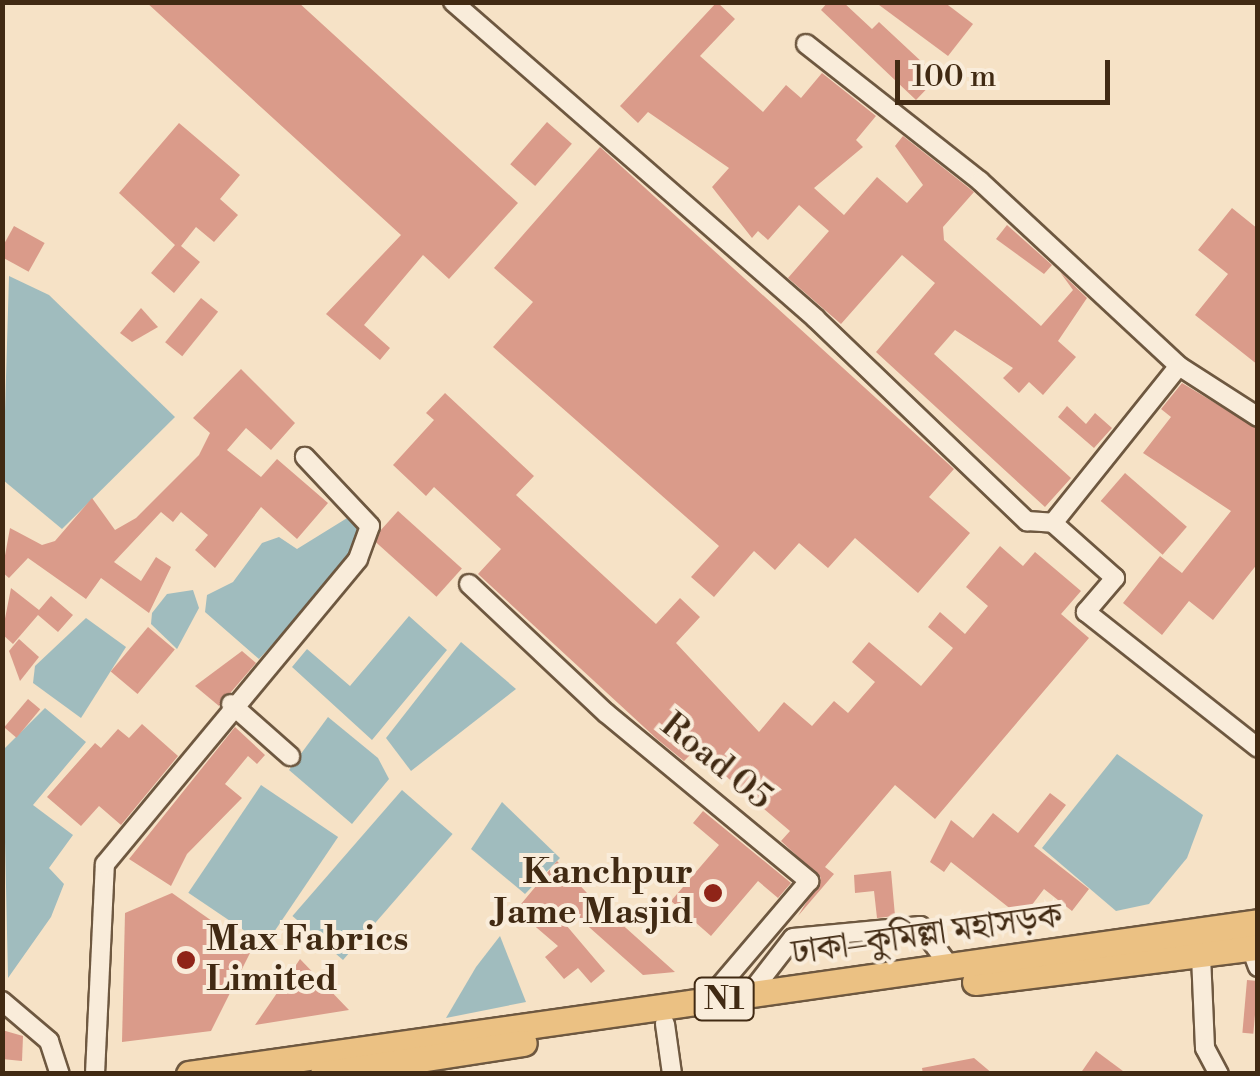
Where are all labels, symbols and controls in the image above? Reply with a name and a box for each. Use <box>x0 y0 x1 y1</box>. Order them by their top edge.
scale bar <box>900 40 1115 102</box>
text: 100 m <box>912 58 996 96</box>
street label: Road 05 <box>652 705 780 819</box>
place label: Kanchpur Jame Masjid <box>494 852 693 934</box>
marker: Kanchpur Jame Masjid <box>702 882 724 904</box>
street label: ঢাকা–কুমিল্লা মহাসড়ক <box>789 895 1065 975</box>
place label: Max Fabrics Limited <box>206 919 408 1001</box>
marker: Max Fabrics Limited <box>175 949 197 971</box>
road number: N1 <box>692 972 756 1026</box>

